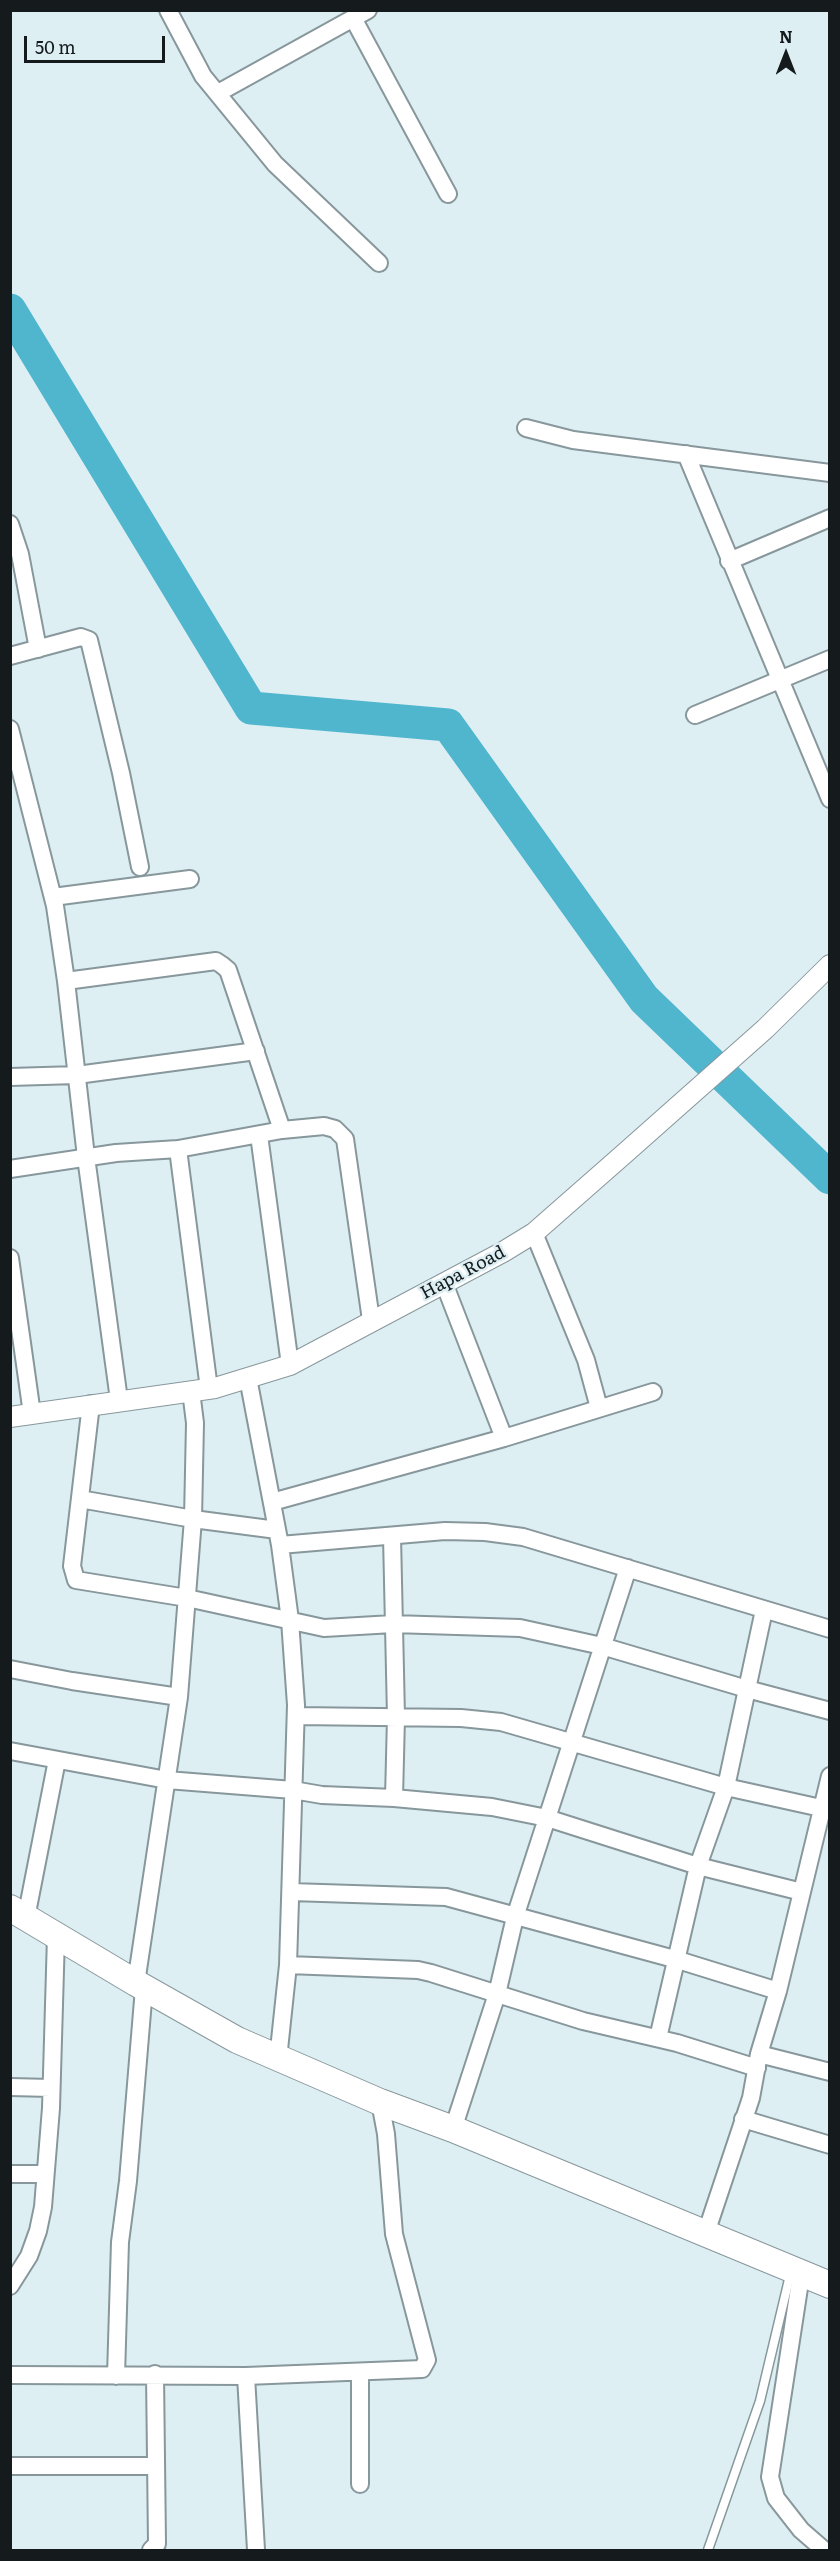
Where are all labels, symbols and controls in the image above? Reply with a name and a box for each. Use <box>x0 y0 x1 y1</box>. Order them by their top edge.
scale bar <box>27 24 168 62</box>
north arrow <box>756 24 816 84</box>
text: N <box>779 24 793 48</box>
text: 50 m <box>35 33 76 60</box>
street label: Hapa Road <box>417 1242 509 1304</box>

